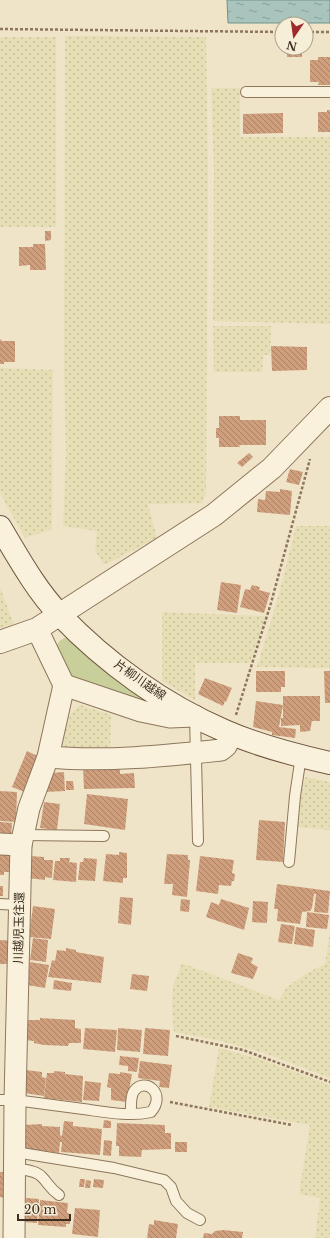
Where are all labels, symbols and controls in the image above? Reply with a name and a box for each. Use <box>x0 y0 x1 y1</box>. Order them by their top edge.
north arrow <box>274 16 314 56</box>
text: N <box>284 38 298 54</box>
street label: 片柳川越線 <box>111 656 169 703</box>
street label: 川越児玉往還 <box>10 892 27 964</box>
scale bar <box>18 1196 70 1222</box>
text: 20 m <box>24 1202 56 1217</box>

